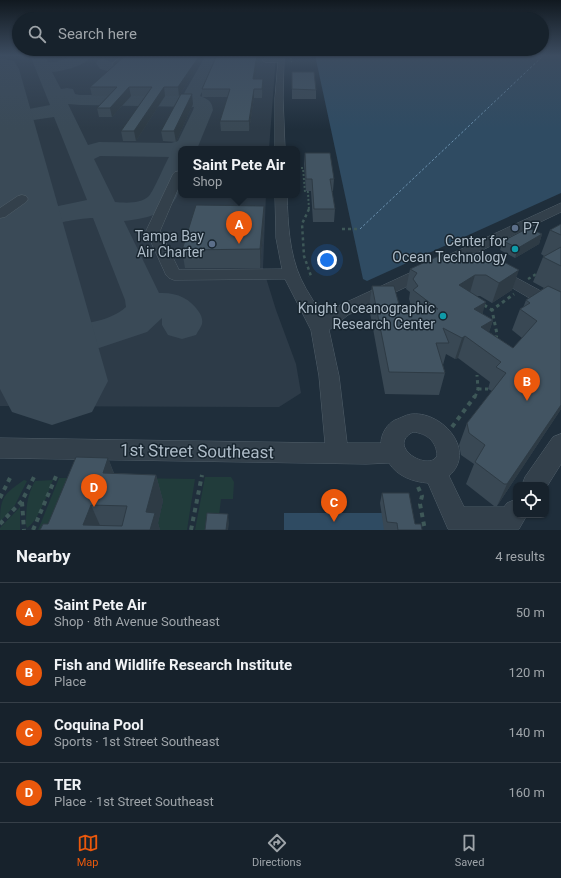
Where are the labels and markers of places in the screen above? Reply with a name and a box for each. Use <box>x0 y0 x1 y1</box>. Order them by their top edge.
pin: A <box>226 211 252 244</box>
place label: P7 <box>523 220 540 236</box>
marker: P7 <box>510 223 520 233</box>
place label: Tampa Bay Air Charter <box>135 228 204 260</box>
place label: Center for Ocean Technology <box>392 233 507 265</box>
marker: Tampa Bay Air Charter <box>207 239 217 249</box>
marker: Center for Ocean Technology <box>510 244 520 254</box>
place label: Knight Oceanographic Research Center <box>298 300 435 332</box>
marker: Knight Oceanographic Research Center <box>438 311 448 321</box>
pin: B <box>514 368 540 401</box>
pin: D <box>81 474 107 507</box>
pin: C <box>321 489 347 522</box>

